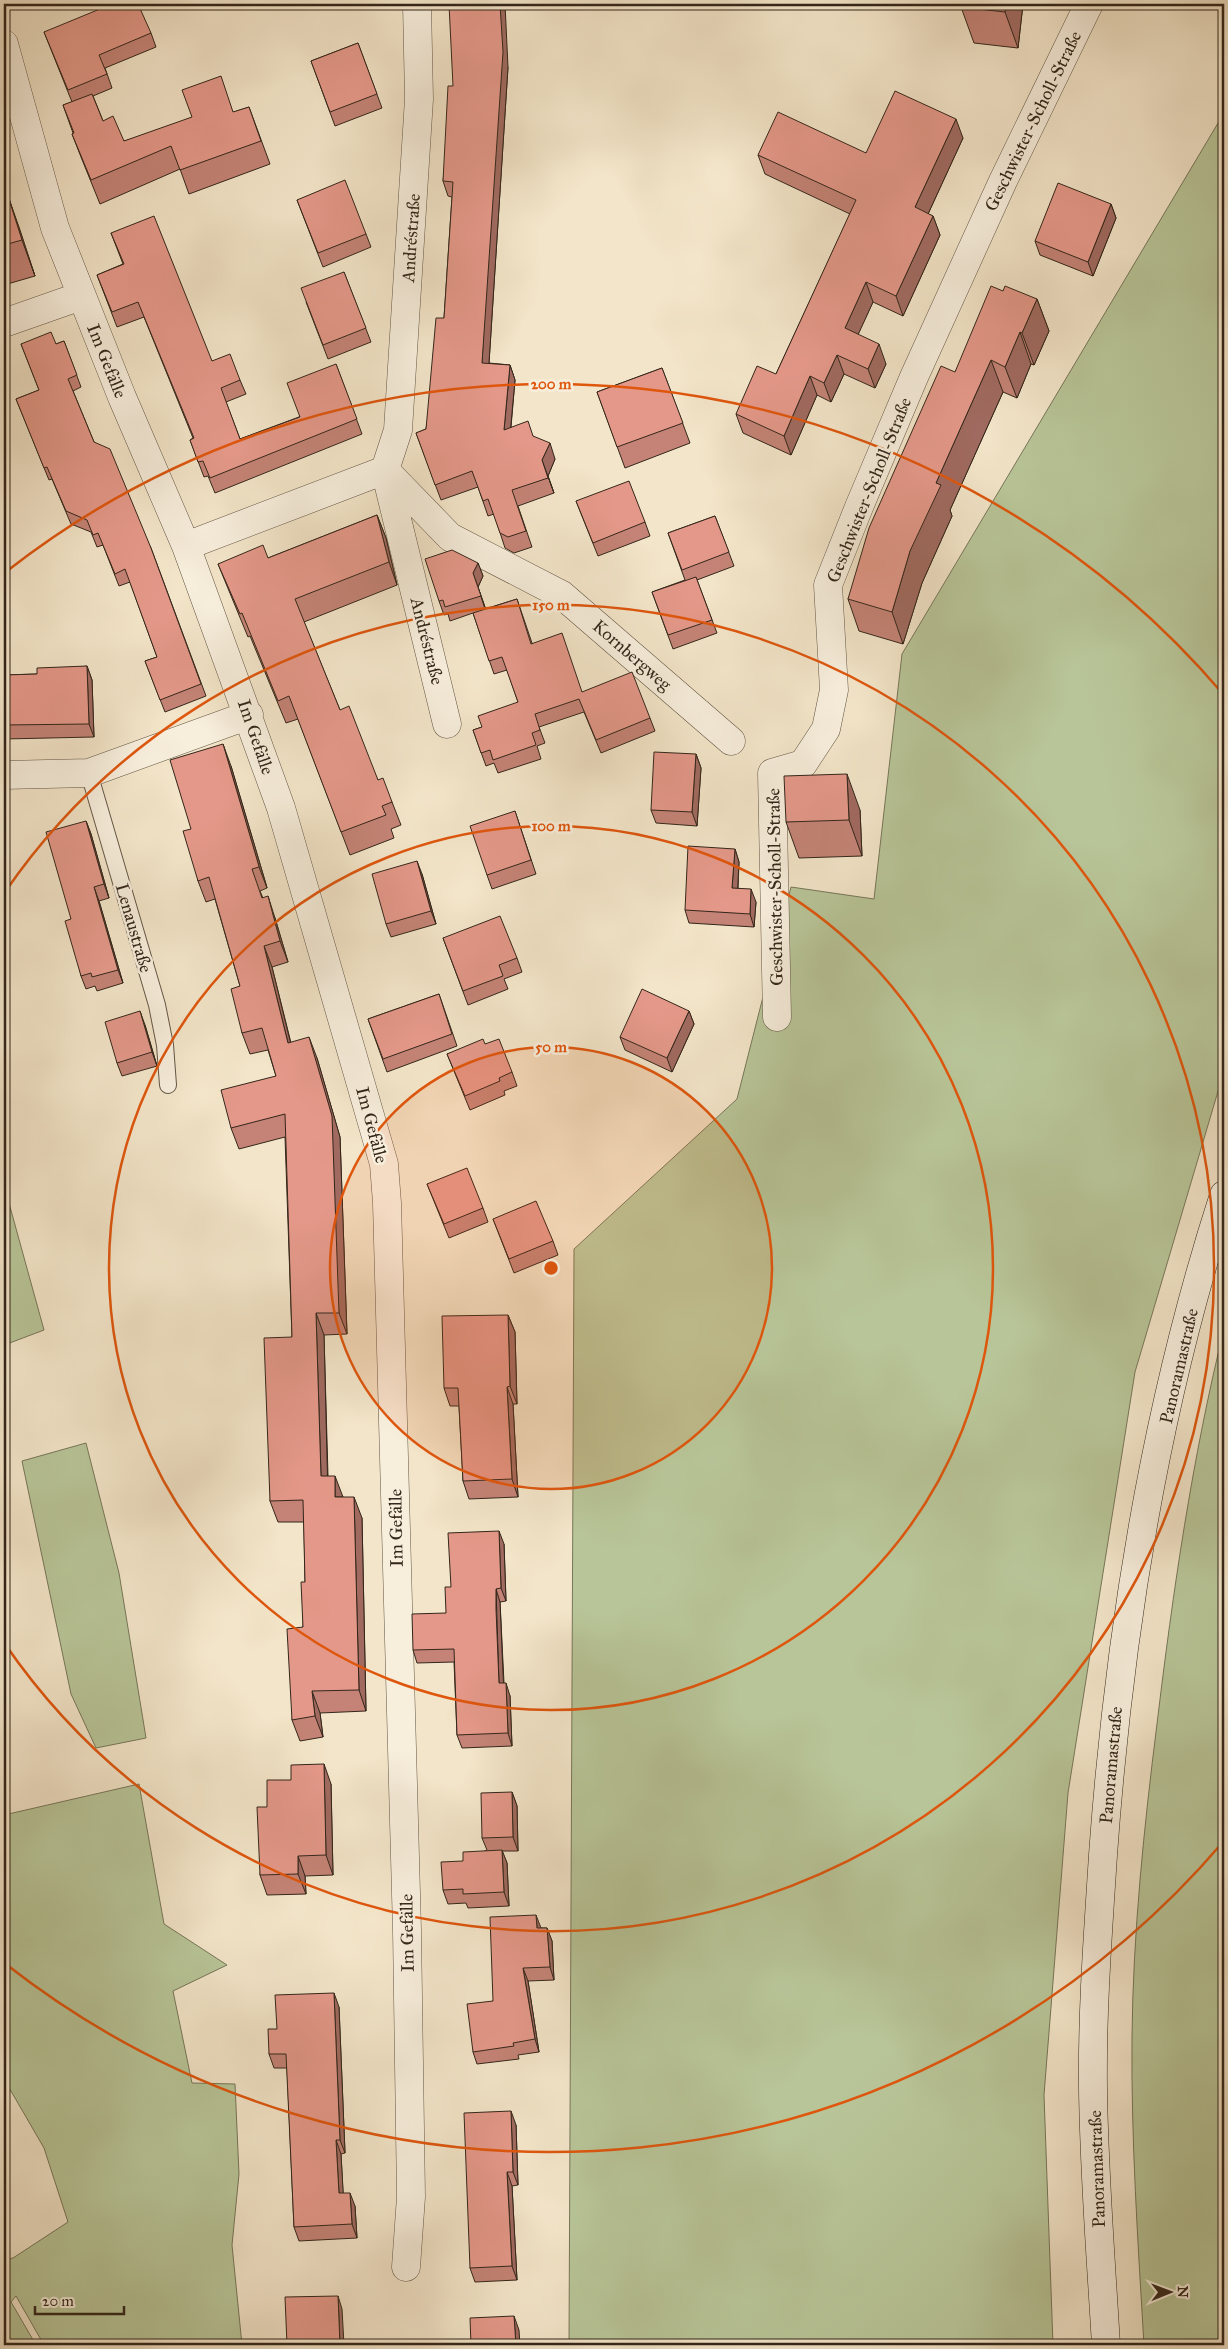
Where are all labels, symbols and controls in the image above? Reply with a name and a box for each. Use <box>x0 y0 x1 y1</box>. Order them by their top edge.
street label: Geschwister-Scholl-Straße <box>980 27 1086 215</box>
street label: Andréstraße <box>397 193 425 284</box>
street label: Im Gefälle <box>82 321 132 401</box>
text: 200 m <box>531 375 572 393</box>
street label: Geschwister-Scholl-Straße <box>822 394 916 586</box>
street label: Andréstraße <box>405 594 448 687</box>
text: 150 m <box>532 596 570 614</box>
street label: Kornbergweg <box>587 615 676 696</box>
street label: Im Gefälle <box>233 696 279 778</box>
street label: Geschwister-Scholl-Straße <box>762 788 788 986</box>
text: 100 m <box>531 817 571 835</box>
street label: Lenaustraße <box>111 881 157 975</box>
text: 50 m <box>535 1038 567 1056</box>
street label: Im Gefälle <box>351 1084 393 1166</box>
centre of rings <box>542 1259 560 1277</box>
street label: Panoramastraße <box>1155 1306 1203 1426</box>
street label: Im Gefälle <box>384 1489 408 1567</box>
street label: Panoramastraße <box>1095 1705 1127 1825</box>
street label: Im Gefälle <box>395 1894 419 1972</box>
street label: Panoramastraße <box>1084 2110 1110 2228</box>
north arrow <box>1146 2266 1196 2316</box>
scale bar <box>35 2284 124 2316</box>
text: N <box>1174 2286 1191 2298</box>
text: 20 m <box>42 2292 74 2310</box>

